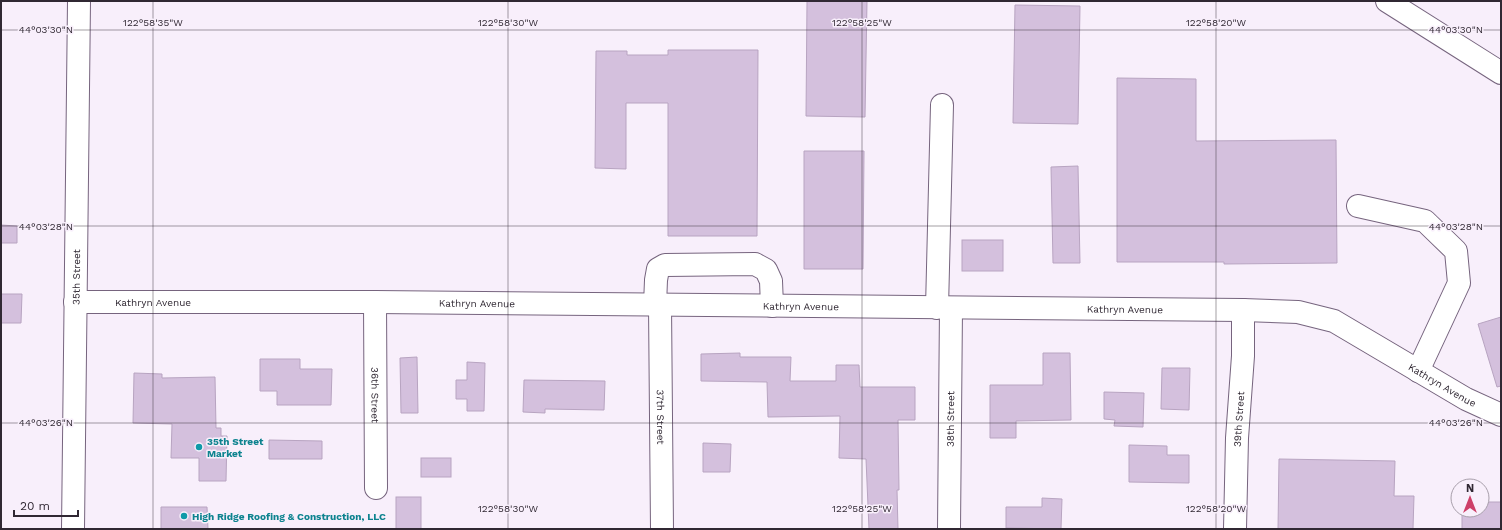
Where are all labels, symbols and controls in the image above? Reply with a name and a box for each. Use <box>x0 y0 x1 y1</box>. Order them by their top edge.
text: 122°58'35"W <box>123 17 183 28</box>
text: 122°58'30"W <box>478 17 538 28</box>
text: 122°58'25"W <box>832 17 892 28</box>
text: 122°58'20"W <box>1186 17 1246 28</box>
text: 44°03'30"N <box>19 24 73 35</box>
text: 44°03'30"N <box>1429 24 1483 35</box>
text: 44°03'28"N <box>19 221 73 232</box>
text: 44°03'28"N <box>1429 221 1483 232</box>
street label: 35th Street <box>70 248 82 305</box>
street label: Kathryn Avenue <box>115 297 191 308</box>
street label: Kathryn Avenue <box>439 297 515 309</box>
street label: Kathryn Avenue <box>763 300 839 312</box>
street label: Kathryn Avenue <box>1087 303 1163 315</box>
street label: Kathryn Avenue <box>1407 361 1478 408</box>
street label: 36th Street <box>370 367 381 424</box>
street label: 37th Street <box>655 389 667 445</box>
street label: 38th Street <box>944 390 956 447</box>
street label: 39th Street <box>1231 390 1246 447</box>
text: 44°03'26"N <box>19 417 73 428</box>
text: 44°03'26"N <box>1429 417 1483 428</box>
place label: 35th Street Market <box>207 436 264 459</box>
marker: 35th Street Market <box>194 442 204 452</box>
north arrow <box>1450 478 1490 518</box>
text: N <box>1466 482 1474 495</box>
scale bar <box>14 492 78 518</box>
text: 20 m <box>20 499 50 513</box>
text: 122°58'30"W <box>478 503 538 514</box>
text: 122°58'25"W <box>832 503 892 514</box>
text: 122°58'20"W <box>1186 503 1246 514</box>
marker: High Ridge Roofing & Construction, LLC <box>179 511 189 521</box>
place label: High Ridge Roofing & Construction, LLC <box>192 511 386 522</box>

